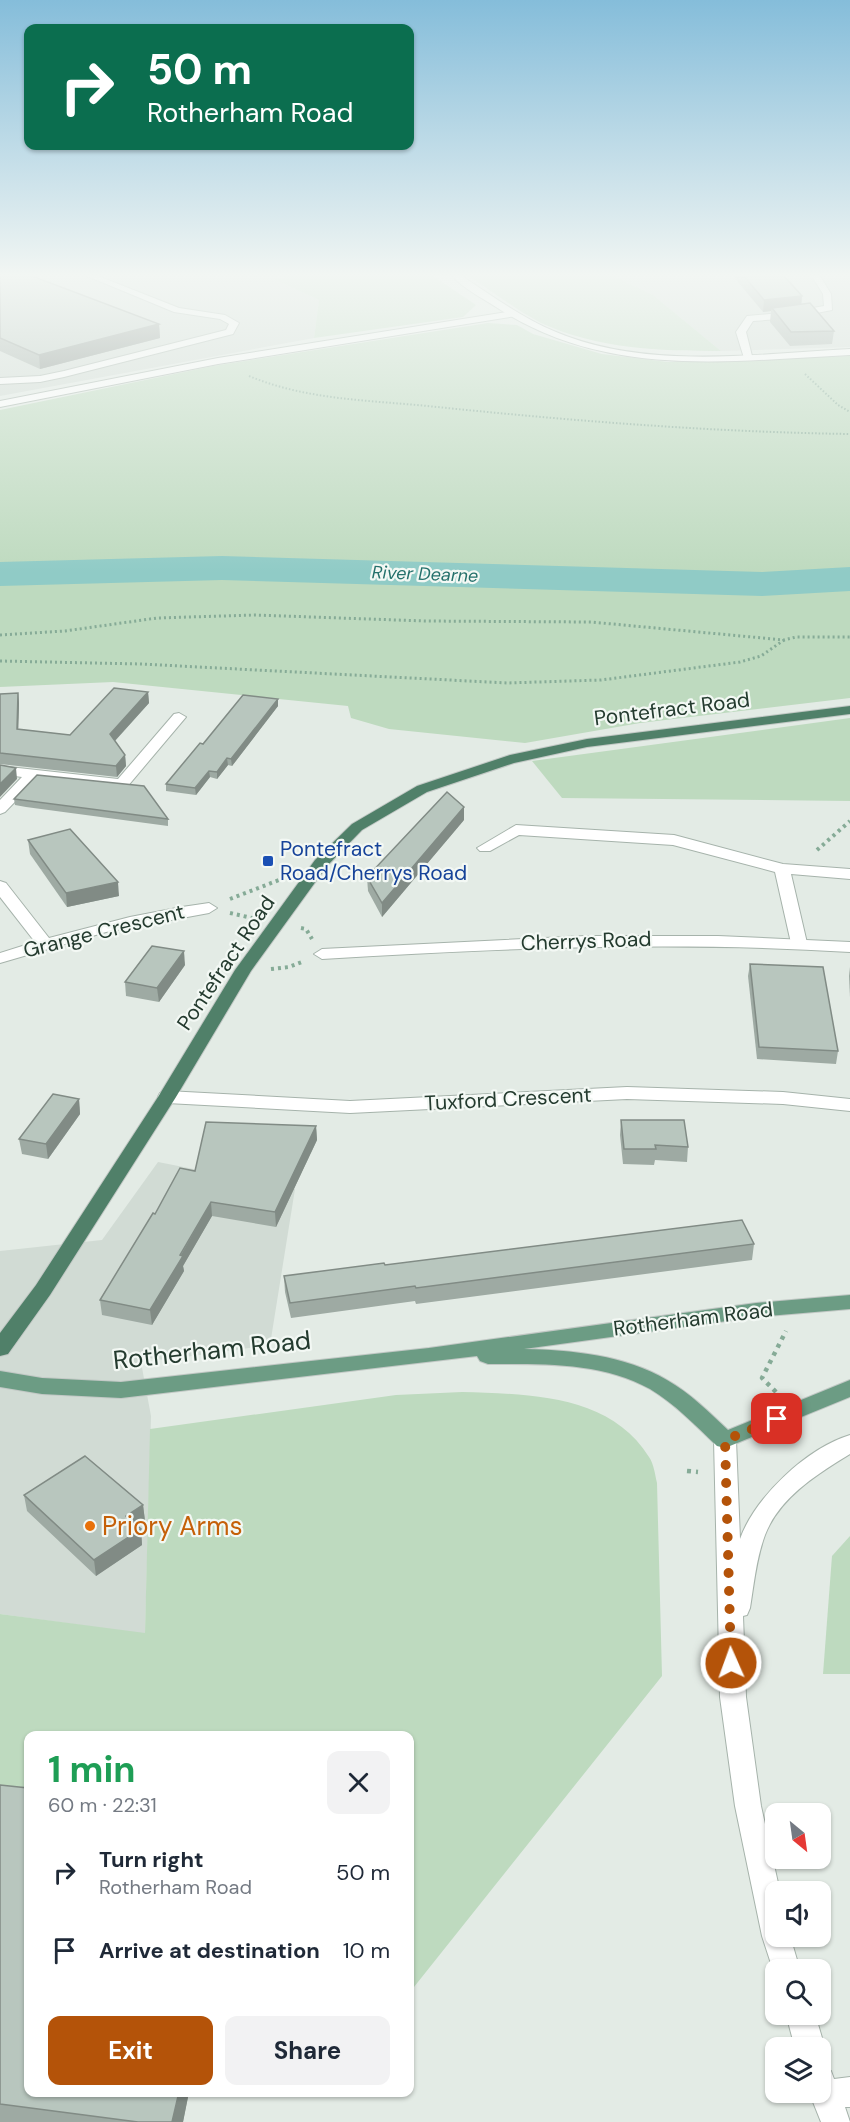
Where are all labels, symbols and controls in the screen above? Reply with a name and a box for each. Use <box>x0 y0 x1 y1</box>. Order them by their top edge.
text: 50 m <box>147 42 252 97</box>
icon: right <box>48 48 126 126</box>
text: Rotherham Road <box>147 95 353 130</box>
water label: River Dearne <box>371 560 479 588</box>
street label: Pontefract Road <box>593 686 751 732</box>
place label: Pontefract Road/Cherrys Road <box>280 835 467 887</box>
marker: Pontefract Road/Cherrys Road <box>261 854 275 868</box>
street label: Pontefract Road <box>171 890 281 1036</box>
street label: Grange Crescent <box>21 897 187 965</box>
street label: Cherrys Road <box>520 925 652 957</box>
street label: Tuxford Crescent <box>424 1081 592 1117</box>
street label: Rotherham Road <box>612 1295 774 1343</box>
street label: Rotherham Road <box>111 1323 313 1377</box>
pin <box>751 1393 802 1444</box>
icon: arrive <box>760 1402 793 1435</box>
place label: Priory Arms <box>102 1509 242 1543</box>
marker: Priory Arms <box>83 1519 97 1533</box>
position arrow <box>699 1631 763 1695</box>
text: 1 min <box>48 1746 136 1793</box>
button: close <box>327 1751 390 1814</box>
text: 60 m · 22:31 <box>48 1792 157 1818</box>
north arrow <box>765 1803 831 1869</box>
map controls <box>765 1803 831 2103</box>
text: Turn right <box>99 1845 204 1874</box>
icon: right <box>48 1856 81 1889</box>
text: 50 m <box>336 1858 390 1887</box>
text: Rotherham Road <box>99 1874 252 1900</box>
button: sound <box>765 1881 831 1947</box>
icon: arrive <box>48 1934 81 1967</box>
text: Arrive at destination <box>99 1936 320 1965</box>
text: 10 m <box>343 1936 390 1965</box>
button: search <box>765 1959 831 2025</box>
button: Exit <box>48 2016 213 2085</box>
button: Share <box>225 2016 390 2085</box>
button: layers <box>765 2037 831 2103</box>

